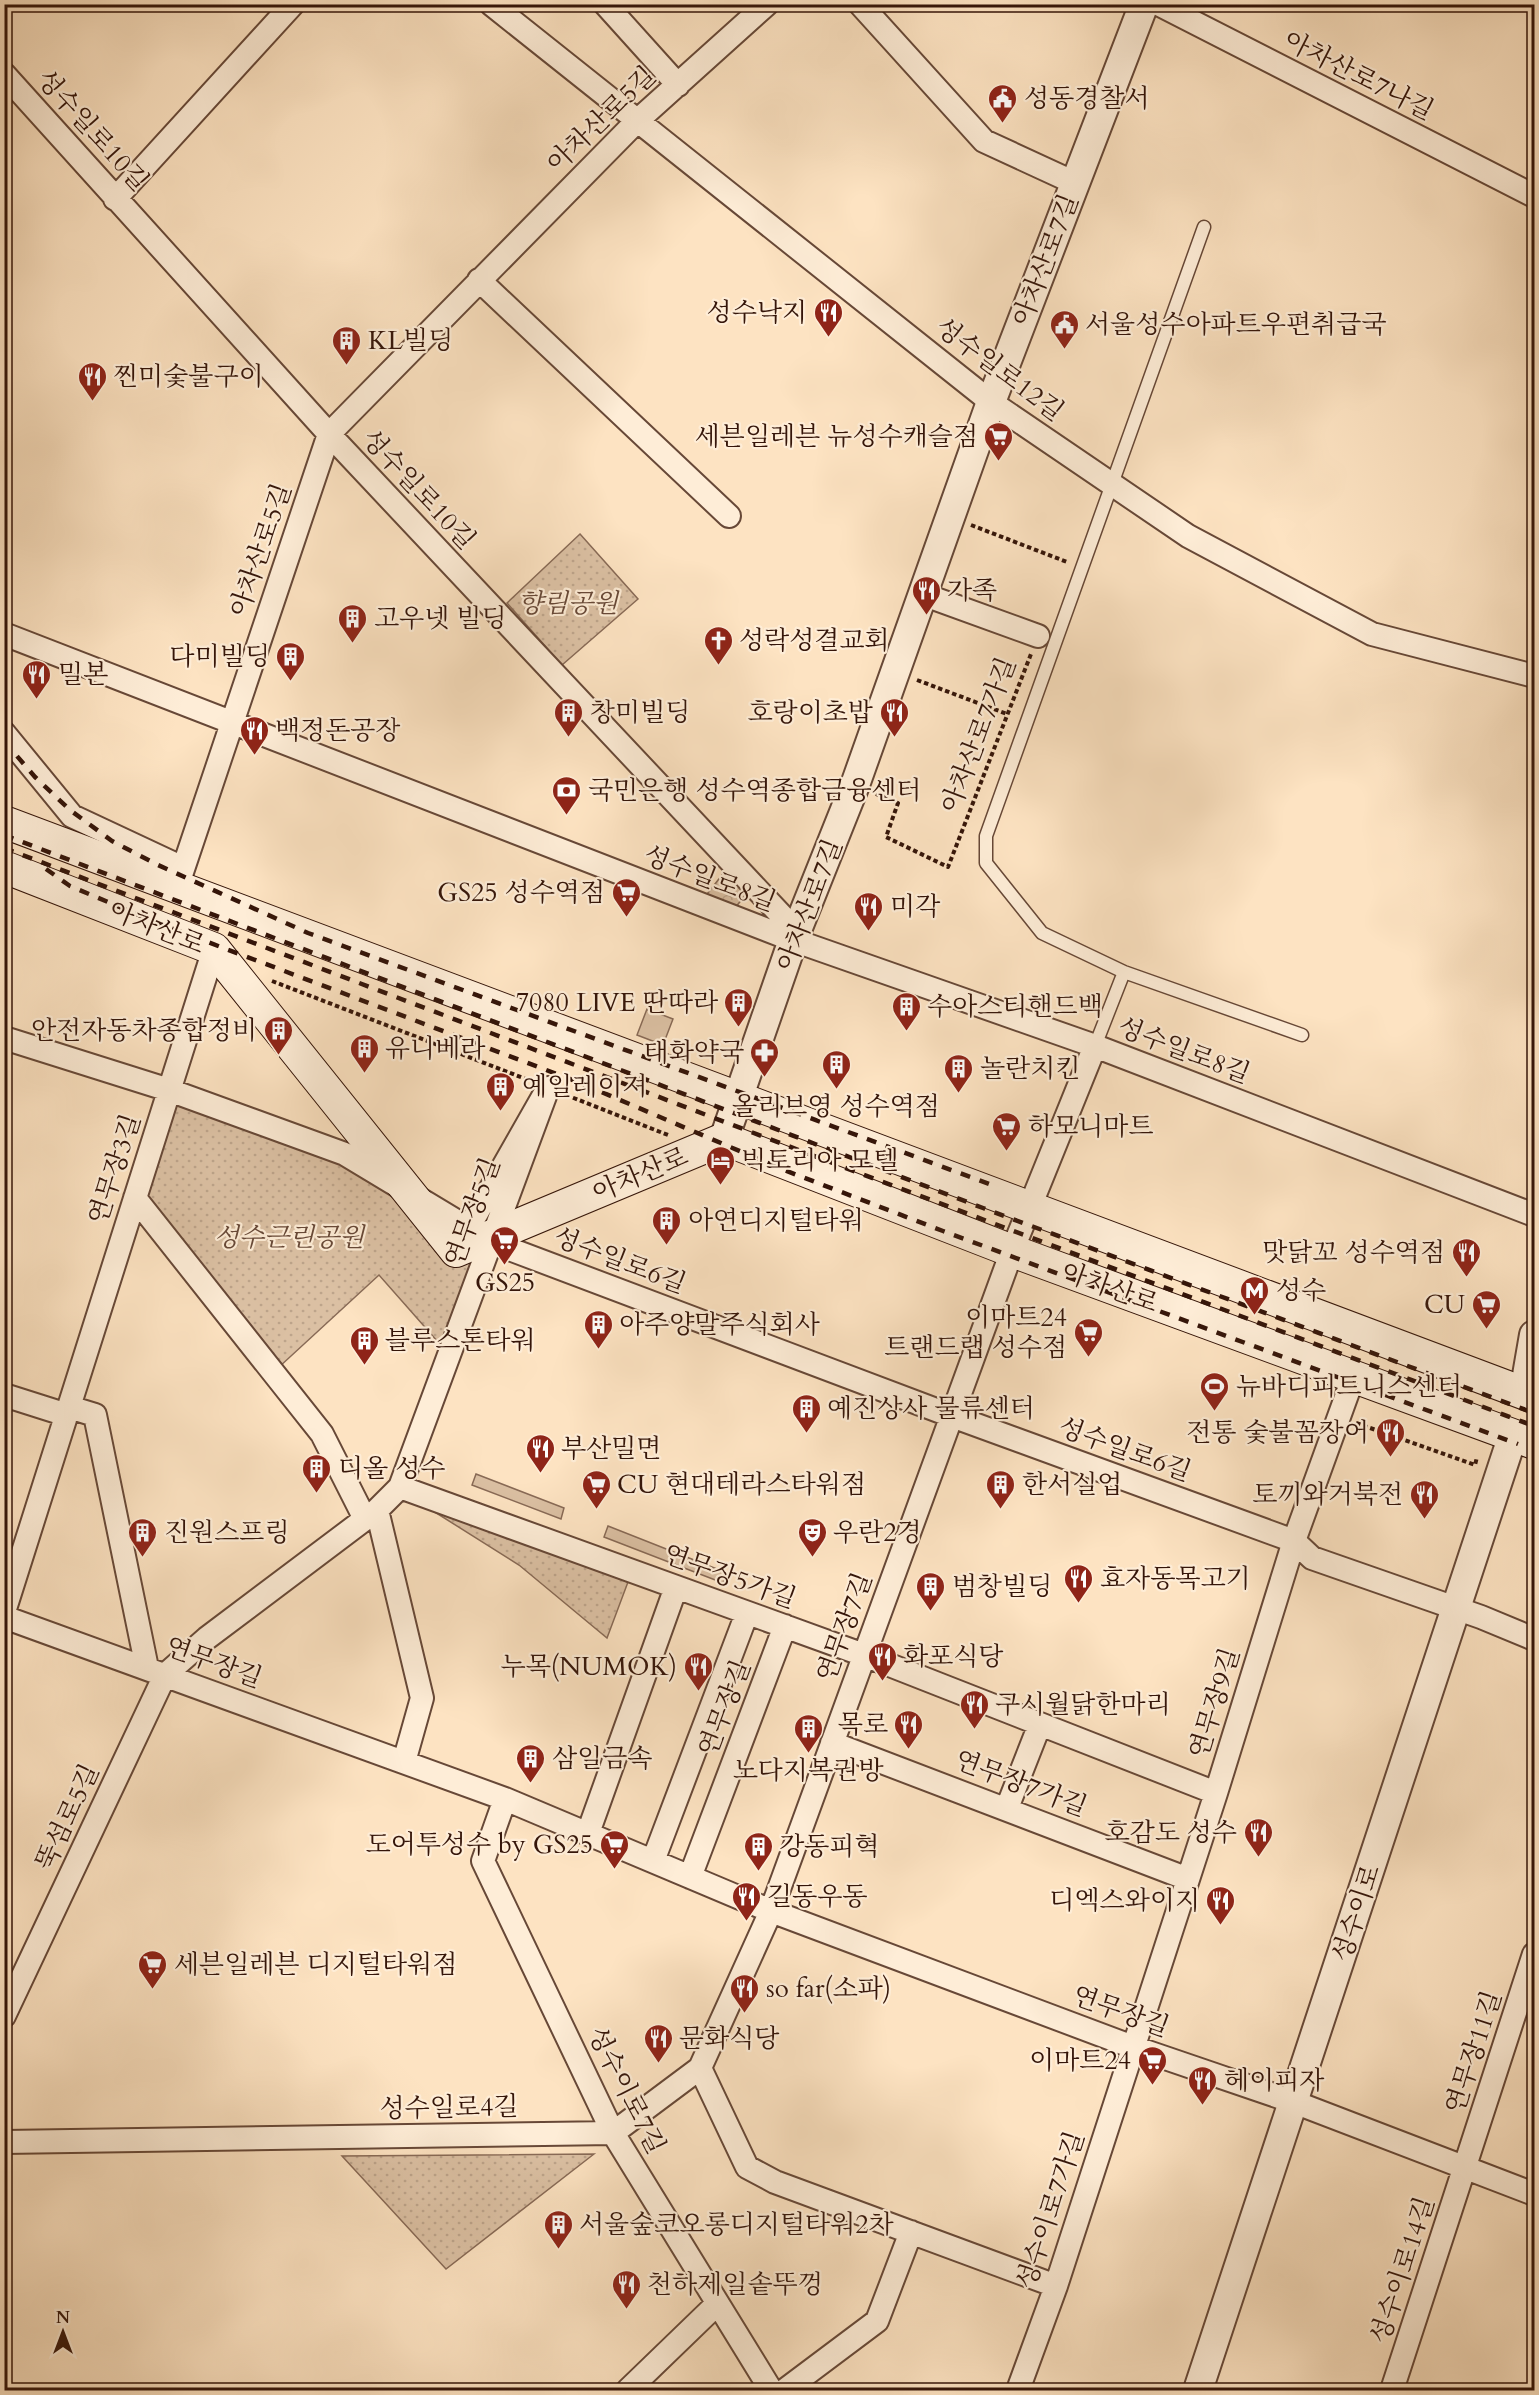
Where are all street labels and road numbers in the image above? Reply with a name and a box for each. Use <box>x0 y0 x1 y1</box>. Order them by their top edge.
street label: 아차산로7나길 <box>1278 23 1440 128</box>
street label: 아차산로5길 <box>539 59 663 180</box>
street label: 성수일로10길 <box>29 62 157 199</box>
street label: 아차산로7길 <box>1004 189 1087 331</box>
street label: 성수일로12길 <box>928 310 1071 429</box>
street label: 성수일로10길 <box>354 422 483 557</box>
street label: 아차산로5길 <box>221 479 300 622</box>
street label: 아차산로7가길 <box>933 652 1024 818</box>
street label: 아차산로7길 <box>768 834 851 976</box>
street label: 성수일로8길 <box>639 837 781 920</box>
street label: 아차산로 <box>104 892 210 963</box>
street label: 성수일로8길 <box>1113 1009 1255 1092</box>
street label: 연무장3길 <box>80 1110 149 1229</box>
street label: 아차산로 <box>587 1139 693 1210</box>
street label: 연무장5길 <box>437 1153 508 1272</box>
street label: 성수일로6길 <box>549 1219 691 1302</box>
street label: 아차산로 <box>1057 1254 1163 1321</box>
street label: 성수일로6길 <box>1054 1409 1196 1490</box>
street label: 연무장5가길 <box>659 1536 801 1617</box>
street label: 연무장7길 <box>809 1568 880 1687</box>
street label: 연무장길 <box>161 1629 267 1696</box>
street label: 연무장9길 <box>1181 1644 1248 1763</box>
street label: 연무장길 <box>690 1655 759 1761</box>
street label: 연무장7가길 <box>950 1742 1092 1825</box>
street label: 뚝섬로5길 <box>28 1758 107 1876</box>
street label: 성수이로 <box>1324 1860 1389 1966</box>
street label: 연무장길 <box>1068 1978 1174 2045</box>
street label: 연무장11길 <box>1437 1986 1510 2118</box>
street label: 성수이로7길 <box>579 2020 674 2160</box>
street label: 성수일로4길 <box>379 2089 519 2126</box>
street label: 성수이로7가길 <box>1008 2127 1092 2294</box>
street label: 성수이로14길 <box>1362 2192 1443 2348</box>

